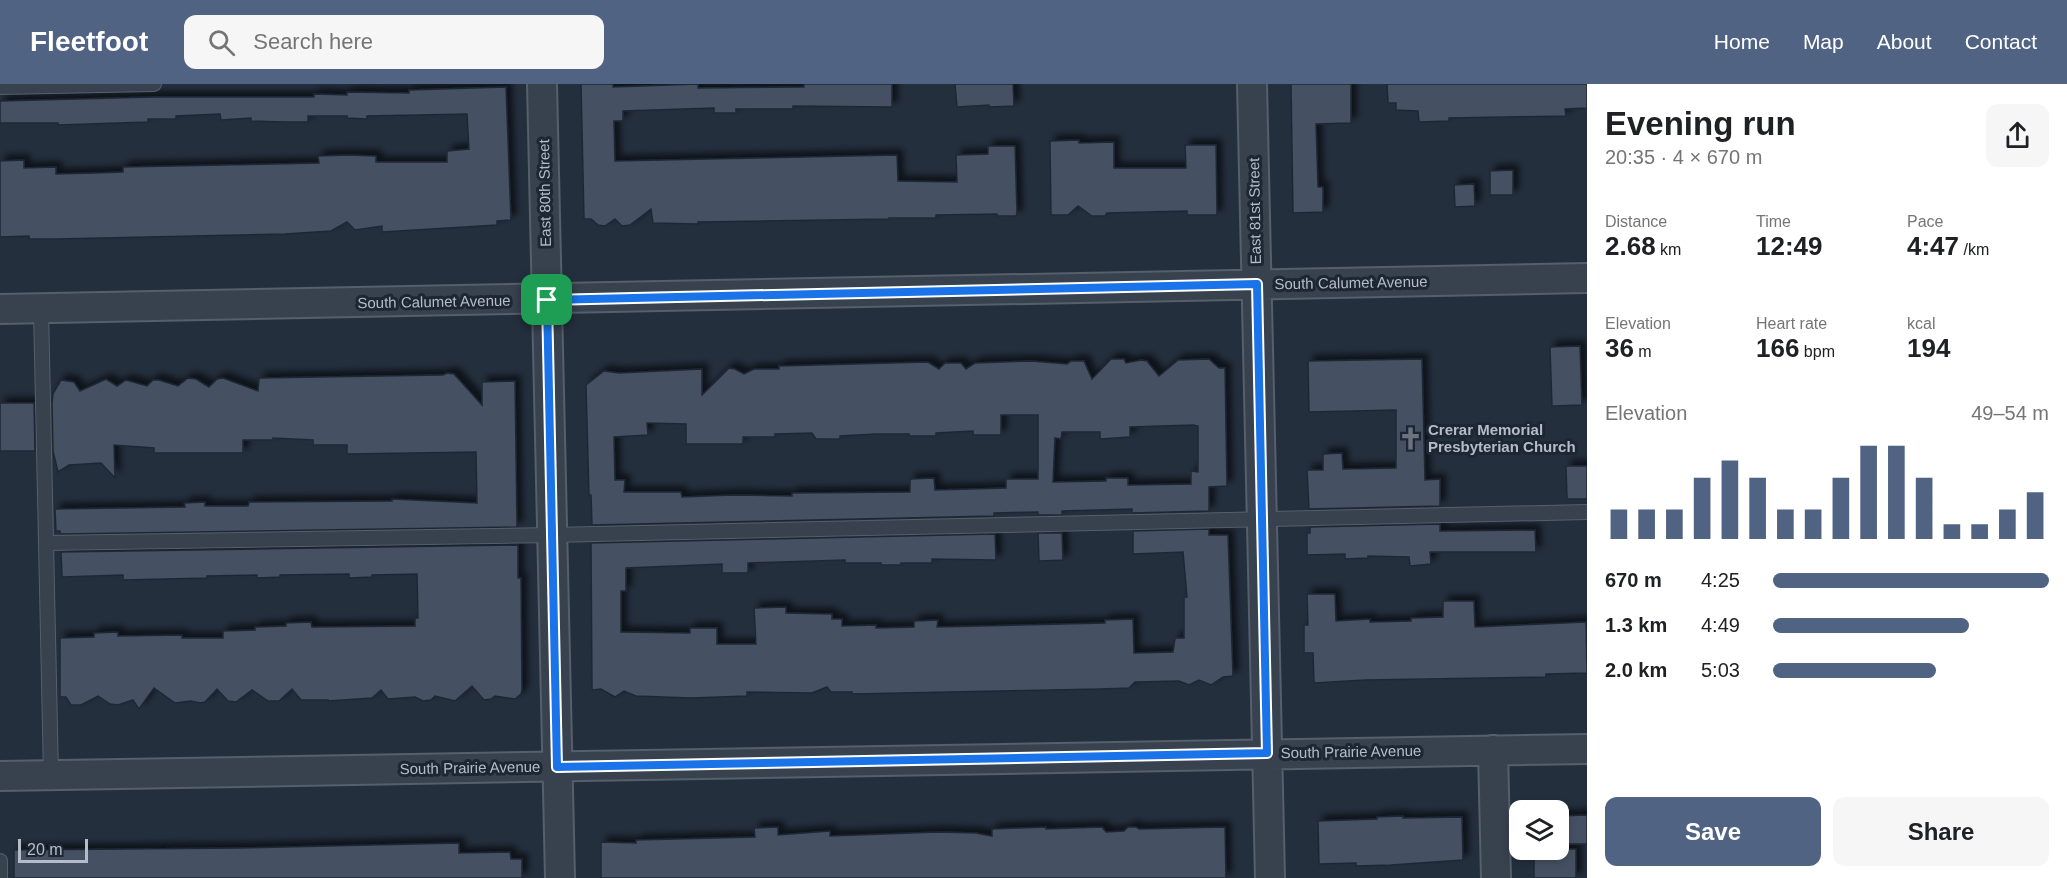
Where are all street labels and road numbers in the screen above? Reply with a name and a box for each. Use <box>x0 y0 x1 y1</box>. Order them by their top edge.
street label: East 80th Street <box>535 138 554 247</box>
street label: East 81st Street <box>1245 157 1264 265</box>
street label: South Calumet Avenue <box>1274 273 1428 292</box>
street label: South Calumet Avenue <box>357 292 511 311</box>
street label: South Prairie Avenue <box>1281 742 1421 761</box>
street label: South Prairie Avenue <box>400 758 540 777</box>

